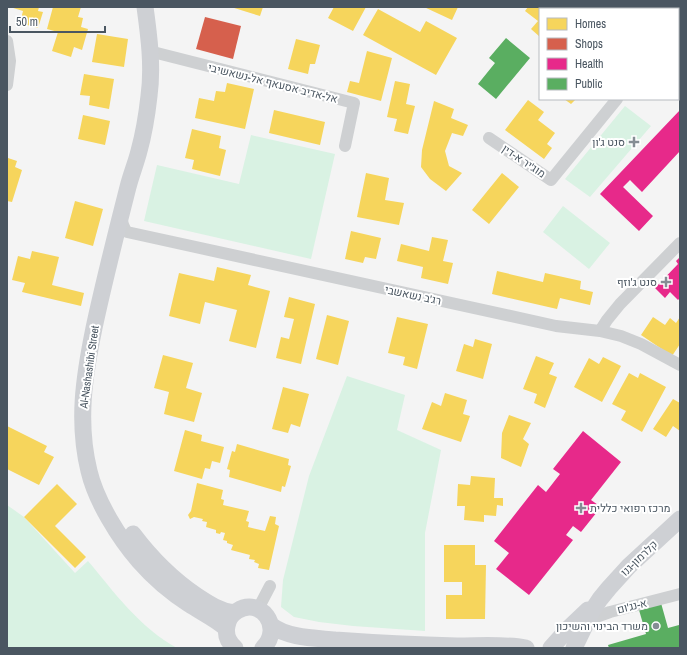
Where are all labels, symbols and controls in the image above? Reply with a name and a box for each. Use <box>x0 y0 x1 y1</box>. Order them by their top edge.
scale bar <box>10 8 105 34</box>
legend <box>539 8 679 100</box>
text: 50 m <box>16 14 38 30</box>
text: Homes <box>575 16 606 32</box>
text: Shops <box>575 36 603 52</box>
text: Health <box>575 56 603 72</box>
street label: אל-אדיב אסעאף אל-נשאשיבי <box>207 60 339 106</box>
text: Public <box>575 76 602 92</box>
place label: סנט ג'ון <box>592 135 625 149</box>
marker: סנט ג'ון <box>628 136 640 148</box>
street label: מוג'יר א-דין <box>499 141 549 181</box>
place label: סנט ג'וזף <box>617 275 657 289</box>
marker: סנט ג'וזף <box>660 276 672 288</box>
street label: רג'ב נשאשבי <box>384 282 442 308</box>
street label: Al-Nashashibi Street <box>76 324 102 410</box>
place label: מרכז רפואי כללית <box>590 501 671 515</box>
marker: מרכז רפואי כללית <box>575 502 587 514</box>
street label: קלרמון-גנו <box>618 537 660 579</box>
street label: א-נג'ום <box>616 596 648 616</box>
place label: משרד הבינוי והשיכון <box>556 619 648 633</box>
marker: משרד הבינוי והשיכון <box>651 621 661 631</box>

